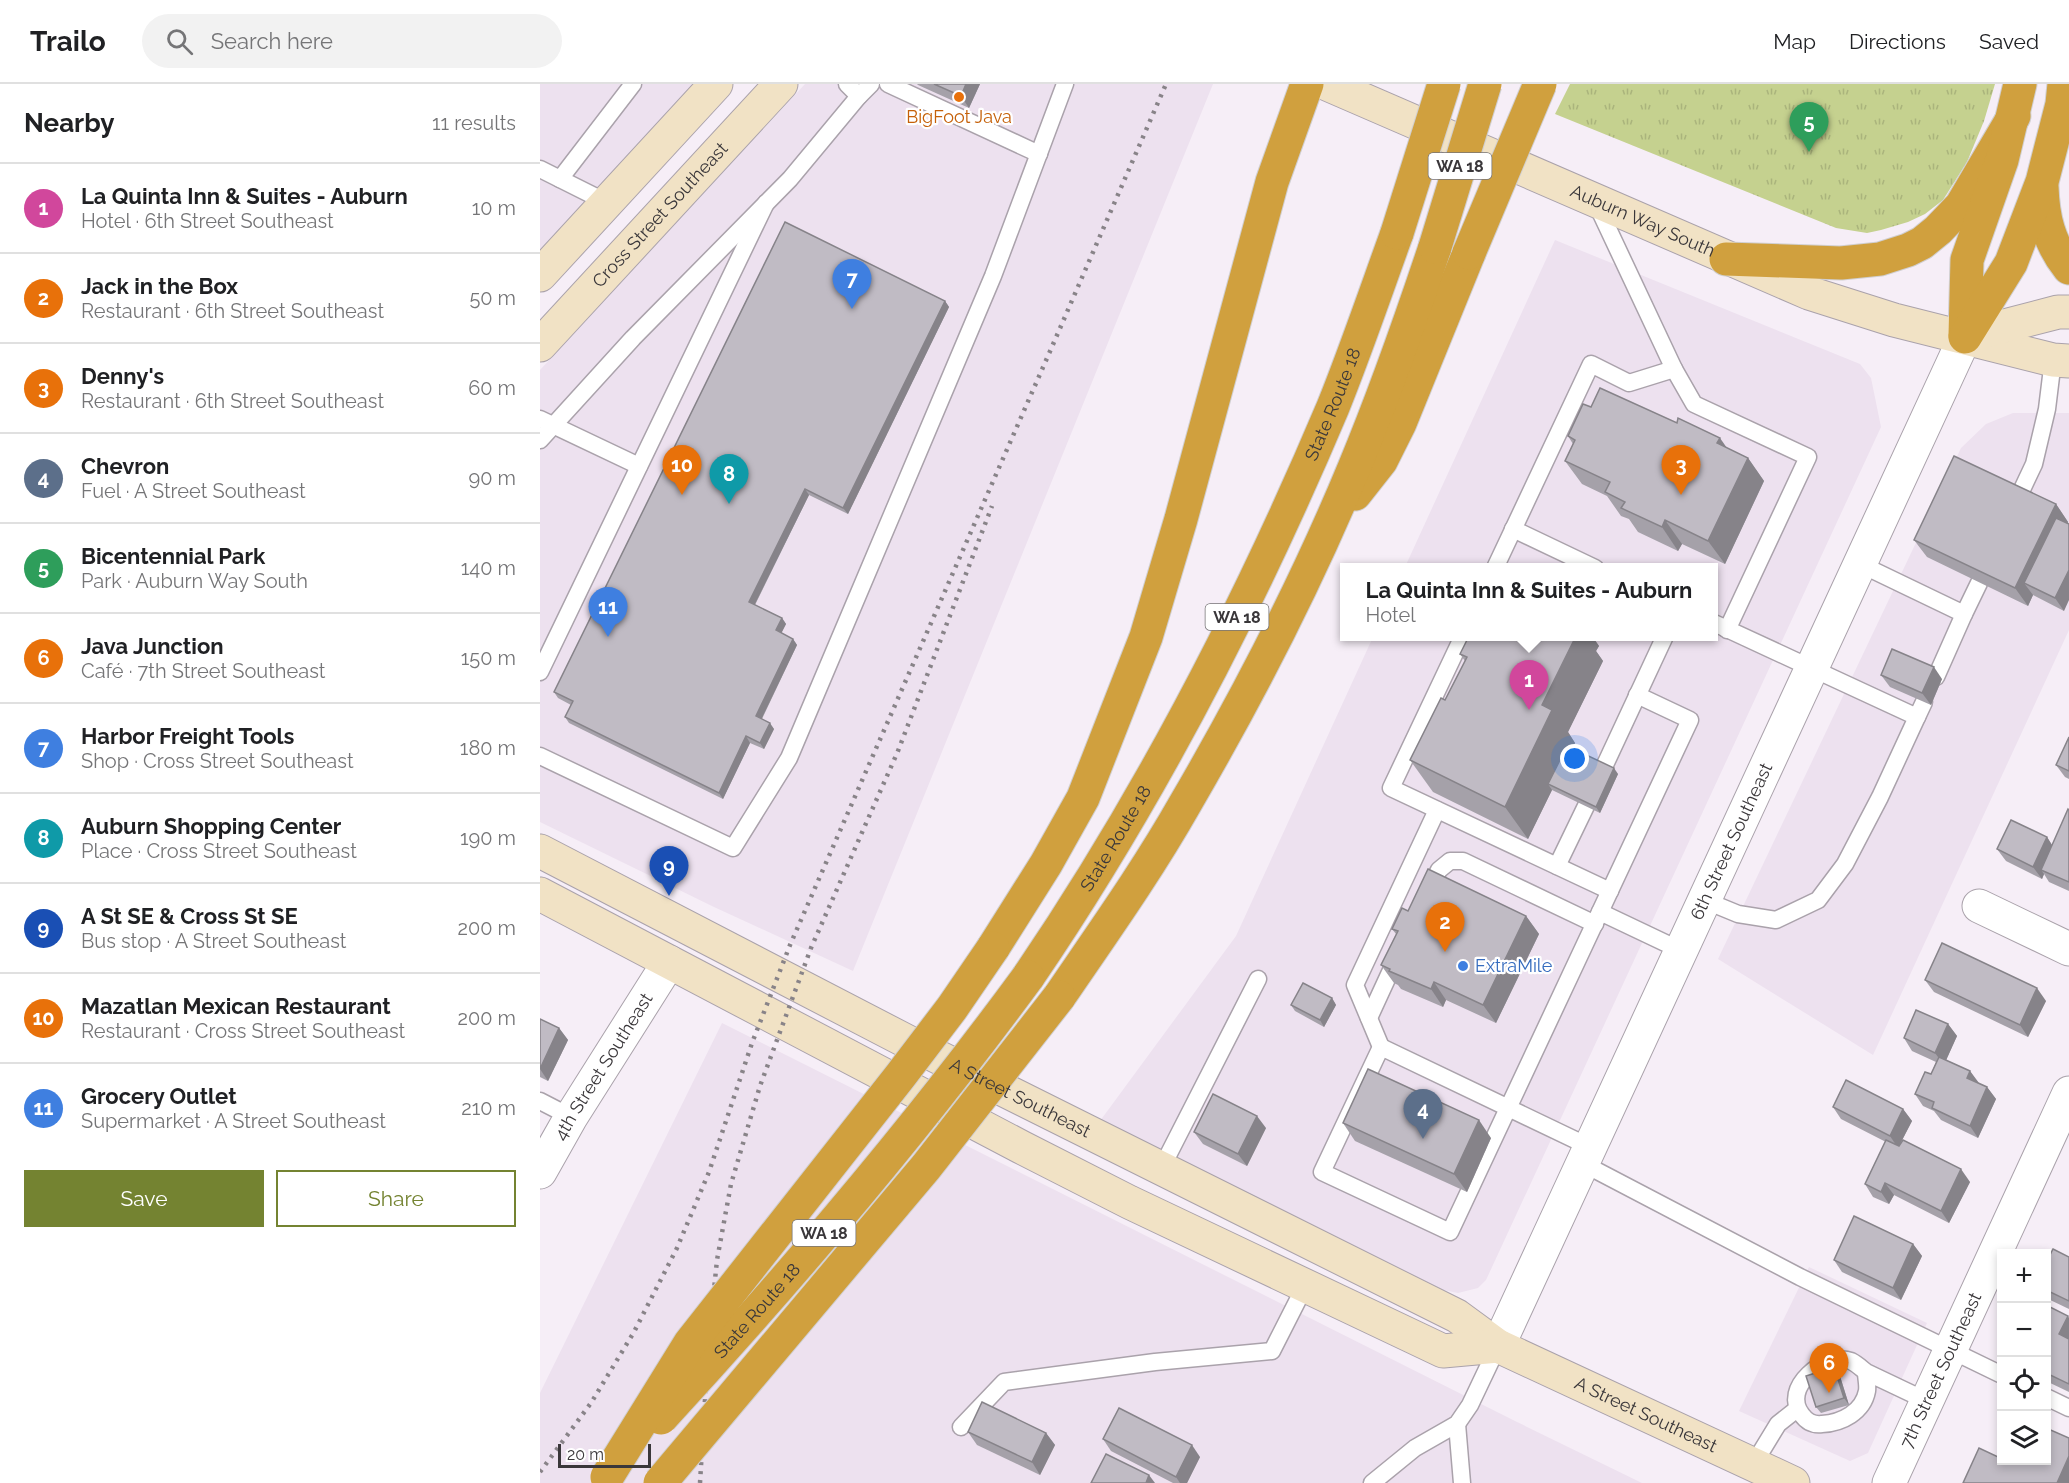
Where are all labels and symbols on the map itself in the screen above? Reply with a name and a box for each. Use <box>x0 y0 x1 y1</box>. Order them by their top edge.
marker: BigFoot Java <box>952 90 966 104</box>
pin: 5 <box>1790 103 1828 152</box>
place label: BigFoot Java <box>906 106 1012 127</box>
street label: Cross Street Southeast <box>588 138 732 291</box>
road number: WA 18 <box>1428 153 1492 179</box>
street label: Auburn Way South <box>1567 180 1718 261</box>
pin: 7 <box>832 260 872 309</box>
street label: State Route 18 <box>1300 345 1365 464</box>
pin: 10 <box>662 446 702 495</box>
pin: 3 <box>1662 446 1700 495</box>
pin: 8 <box>710 454 748 504</box>
pin: 11 <box>588 588 628 637</box>
road number: WA 18 <box>1206 604 1268 630</box>
pin: 1 <box>1510 660 1548 710</box>
your location <box>1560 744 1589 773</box>
street label: 6th Street Southeast <box>1686 759 1776 923</box>
street label: State Route 18 <box>1076 782 1155 895</box>
pin: 9 <box>650 846 688 896</box>
pin: 2 <box>1426 902 1464 952</box>
place label: ExtraMile <box>1475 955 1553 976</box>
marker: ExtraMile <box>1456 959 1470 973</box>
street label: 4th Street Southeast <box>549 989 657 1144</box>
street label: A Street Southeast <box>946 1054 1094 1141</box>
pin: 4 <box>1404 1090 1442 1139</box>
road number: WA 18 <box>792 1220 856 1246</box>
street label: State Route 18 <box>709 1259 804 1363</box>
street label: 7th Street Southeast <box>1895 1289 1986 1451</box>
pin: 6 <box>1810 1344 1848 1393</box>
street label: A Street Southeast <box>1571 1372 1721 1456</box>
scale bar <box>558 1441 651 1468</box>

